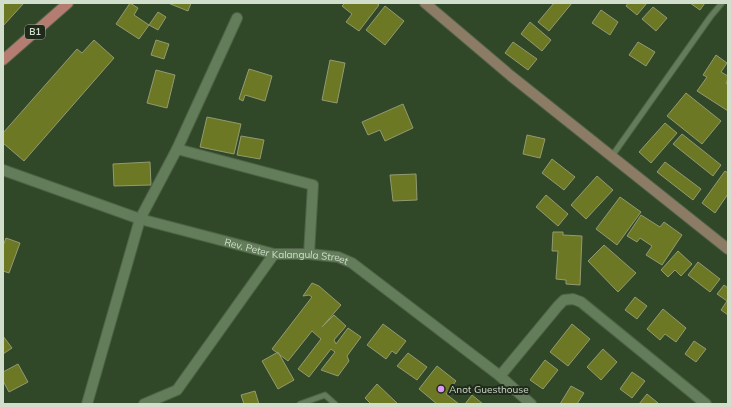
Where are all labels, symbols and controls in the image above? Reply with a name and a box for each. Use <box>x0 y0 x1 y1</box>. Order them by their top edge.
road number: B1 <box>25 25 45 39</box>
street label: Rev. Peter Kalangula Street <box>223 235 351 268</box>
place label: Anot Guesthouse <box>449 383 529 396</box>
marker: Anot Guesthouse <box>436 384 446 394</box>

